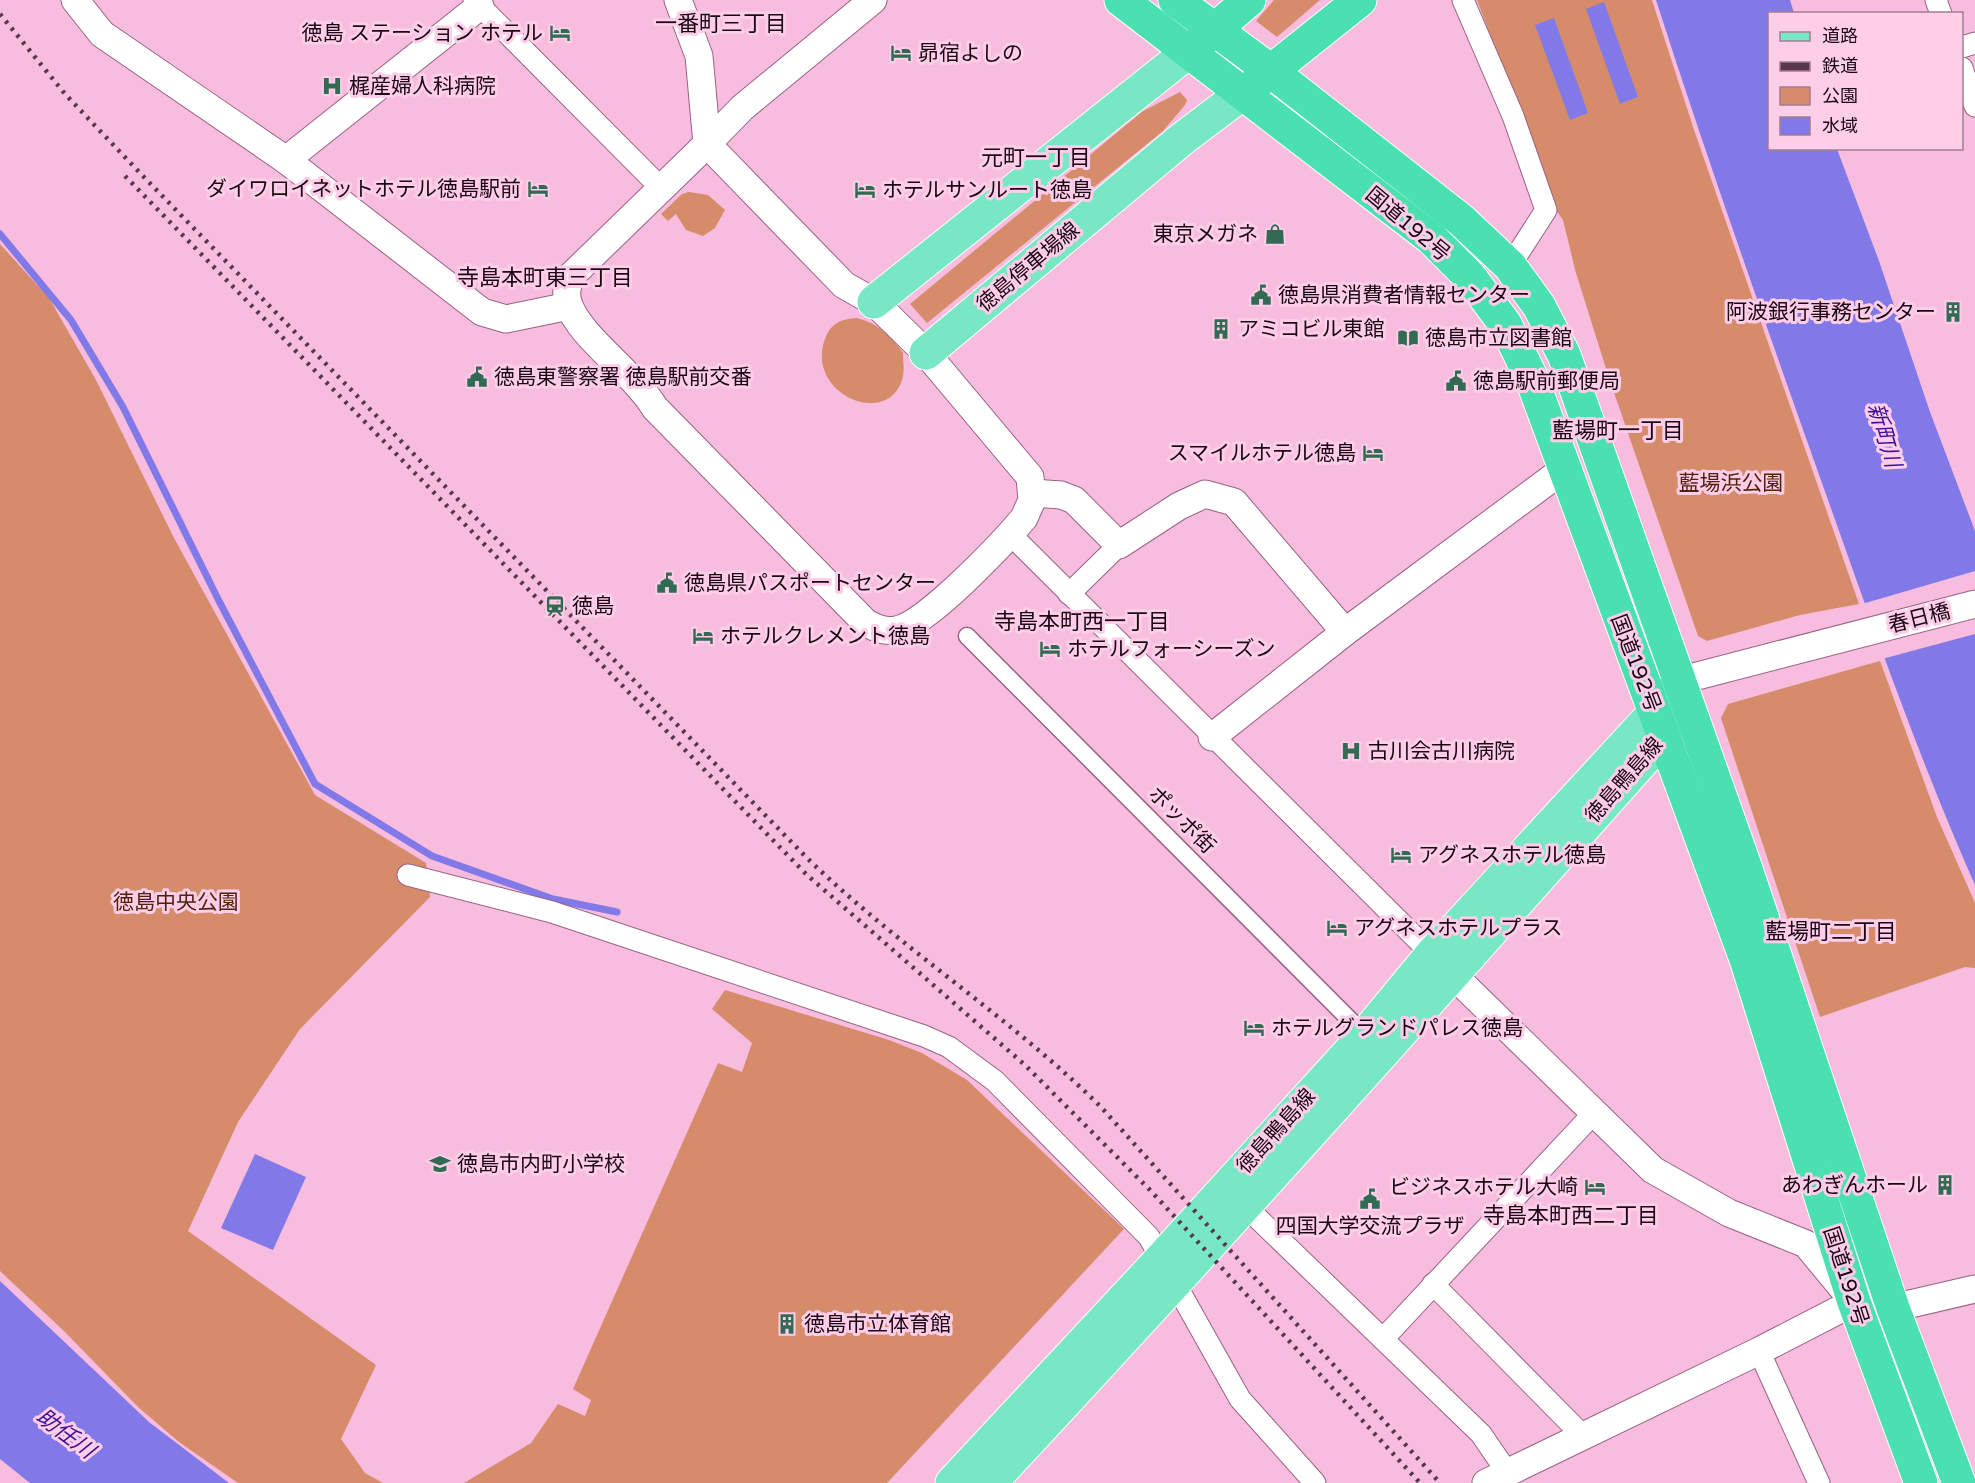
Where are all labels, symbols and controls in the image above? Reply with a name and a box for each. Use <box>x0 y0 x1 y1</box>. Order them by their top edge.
district label: 一番町三丁目 <box>655 11 787 37</box>
legend <box>1768 12 1963 150</box>
place label: 徳島 ステーション ホテル <box>302 21 543 46</box>
hotel icon: 徳島 ステーション ホテル <box>548 21 572 45</box>
text: 道路 <box>1822 25 1858 47</box>
hotel icon: 昴宿よしの <box>889 41 913 65</box>
place label: 昴宿よしの <box>918 41 1023 66</box>
text: 鉄道 <box>1822 55 1858 77</box>
hospital icon: 梶産婦人科病院 <box>320 74 344 98</box>
place label: 梶産婦人科病院 <box>349 74 496 99</box>
text: 公園 <box>1822 85 1858 107</box>
text: 水域 <box>1822 115 1858 137</box>
district label: 元町一丁目 <box>981 145 1091 171</box>
place label: ダイワロイネットホテル徳島駅前 <box>206 177 521 202</box>
hotel icon: ダイワロイネットホテル徳島駅前 <box>526 177 550 201</box>
hotel icon: ホテルサンルート徳島 <box>853 178 877 202</box>
place label: ホテルサンルート徳島 <box>882 178 1092 203</box>
street label: 国道192号 <box>1360 182 1455 267</box>
street label: 徳島停車場線 <box>972 217 1085 317</box>
place label: 東京メガネ <box>1153 222 1258 247</box>
shop icon: 東京メガネ <box>1263 222 1287 246</box>
district label: 寺島本町東三丁目 <box>457 265 633 291</box>
public building icon: 徳島県消費者情報センター <box>1249 283 1273 307</box>
place label: 徳島県消費者情報センター <box>1278 283 1530 308</box>
place label: 阿波銀行事務センター <box>1726 300 1936 325</box>
building icon: 阿波銀行事務センター <box>1941 300 1965 324</box>
building icon: アミコビル東館 <box>1209 317 1233 341</box>
place label: アミコビル東館 <box>1238 317 1385 342</box>
library icon: 徳島市立図書館 <box>1396 326 1420 350</box>
place label: 徳島市立図書館 <box>1425 326 1572 351</box>
public building icon: 徳島東警察署 徳島駅前交番 <box>465 365 489 389</box>
place label: 徳島東警察署 徳島駅前交番 <box>494 365 751 390</box>
public building icon: 徳島駅前郵便局 <box>1444 369 1468 393</box>
place label: 徳島駅前郵便局 <box>1473 369 1620 394</box>
water label: 新町川 <box>1862 400 1907 473</box>
district label: 藍場町一丁目 <box>1552 418 1684 444</box>
place label: スマイルホテル徳島 <box>1168 441 1356 466</box>
hotel icon: スマイルホテル徳島 <box>1361 441 1385 465</box>
park label: 藍場浜公園 <box>1679 471 1784 496</box>
public building icon: 徳島県パスポートセンター <box>655 571 679 595</box>
place label: 徳島県パスポートセンター <box>684 571 936 596</box>
station icon: 徳島 <box>543 594 567 618</box>
place label: 徳島 <box>572 594 614 619</box>
street label: 春日橋 <box>1886 599 1953 638</box>
district label: 寺島本町西一丁目 <box>994 609 1170 635</box>
street label: 国道192号 <box>1605 611 1666 716</box>
hotel icon: ホテルクレメント徳島 <box>691 624 715 648</box>
place label: ホテルクレメント徳島 <box>720 624 930 649</box>
hotel icon: ホテルフォーシーズン <box>1038 637 1062 661</box>
place label: ホテルフォーシーズン <box>1067 637 1276 662</box>
street label: 徳島鴨島線 <box>1581 733 1668 828</box>
hospital icon: 古川会古川病院 <box>1339 739 1363 763</box>
place label: 古川会古川病院 <box>1368 739 1515 764</box>
street label: ポッポ街 <box>1143 782 1220 859</box>
hotel icon: アグネスホテル徳島 <box>1389 843 1413 867</box>
place label: アグネスホテル徳島 <box>1418 843 1606 868</box>
park label: 徳島中央公園 <box>113 890 239 915</box>
hotel icon: アグネスホテルプラス <box>1325 916 1349 940</box>
place label: アグネスホテルプラス <box>1354 916 1563 941</box>
district label: 藍場町二丁目 <box>1765 919 1897 945</box>
hotel icon: ホテルグランドパレス徳島 <box>1242 1016 1266 1040</box>
place label: ホテルグランドパレス徳島 <box>1271 1016 1523 1041</box>
street label: 徳島鴨島線 <box>1232 1084 1321 1179</box>
school or university icon: 徳島市内町小学校 <box>428 1152 452 1176</box>
place label: 徳島市内町小学校 <box>457 1152 625 1177</box>
place label: あわぎんホール <box>1781 1173 1928 1198</box>
building icon: あわぎんホール <box>1933 1173 1957 1197</box>
place label: ビジネスホテル大崎 <box>1389 1175 1578 1200</box>
hotel icon: ビジネスホテル大崎 <box>1583 1175 1607 1199</box>
public building icon: 四国大学交流プラザ <box>1358 1187 1382 1211</box>
district label: 寺島本町西二丁目 <box>1483 1203 1659 1229</box>
place label: 四国大学交流プラザ <box>1276 1214 1465 1239</box>
street label: 国道192号 <box>1818 1224 1873 1329</box>
building icon: 徳島市立体育館 <box>775 1312 799 1336</box>
place label: 徳島市立体育館 <box>804 1312 951 1337</box>
water label: 助任川 <box>31 1404 101 1465</box>

